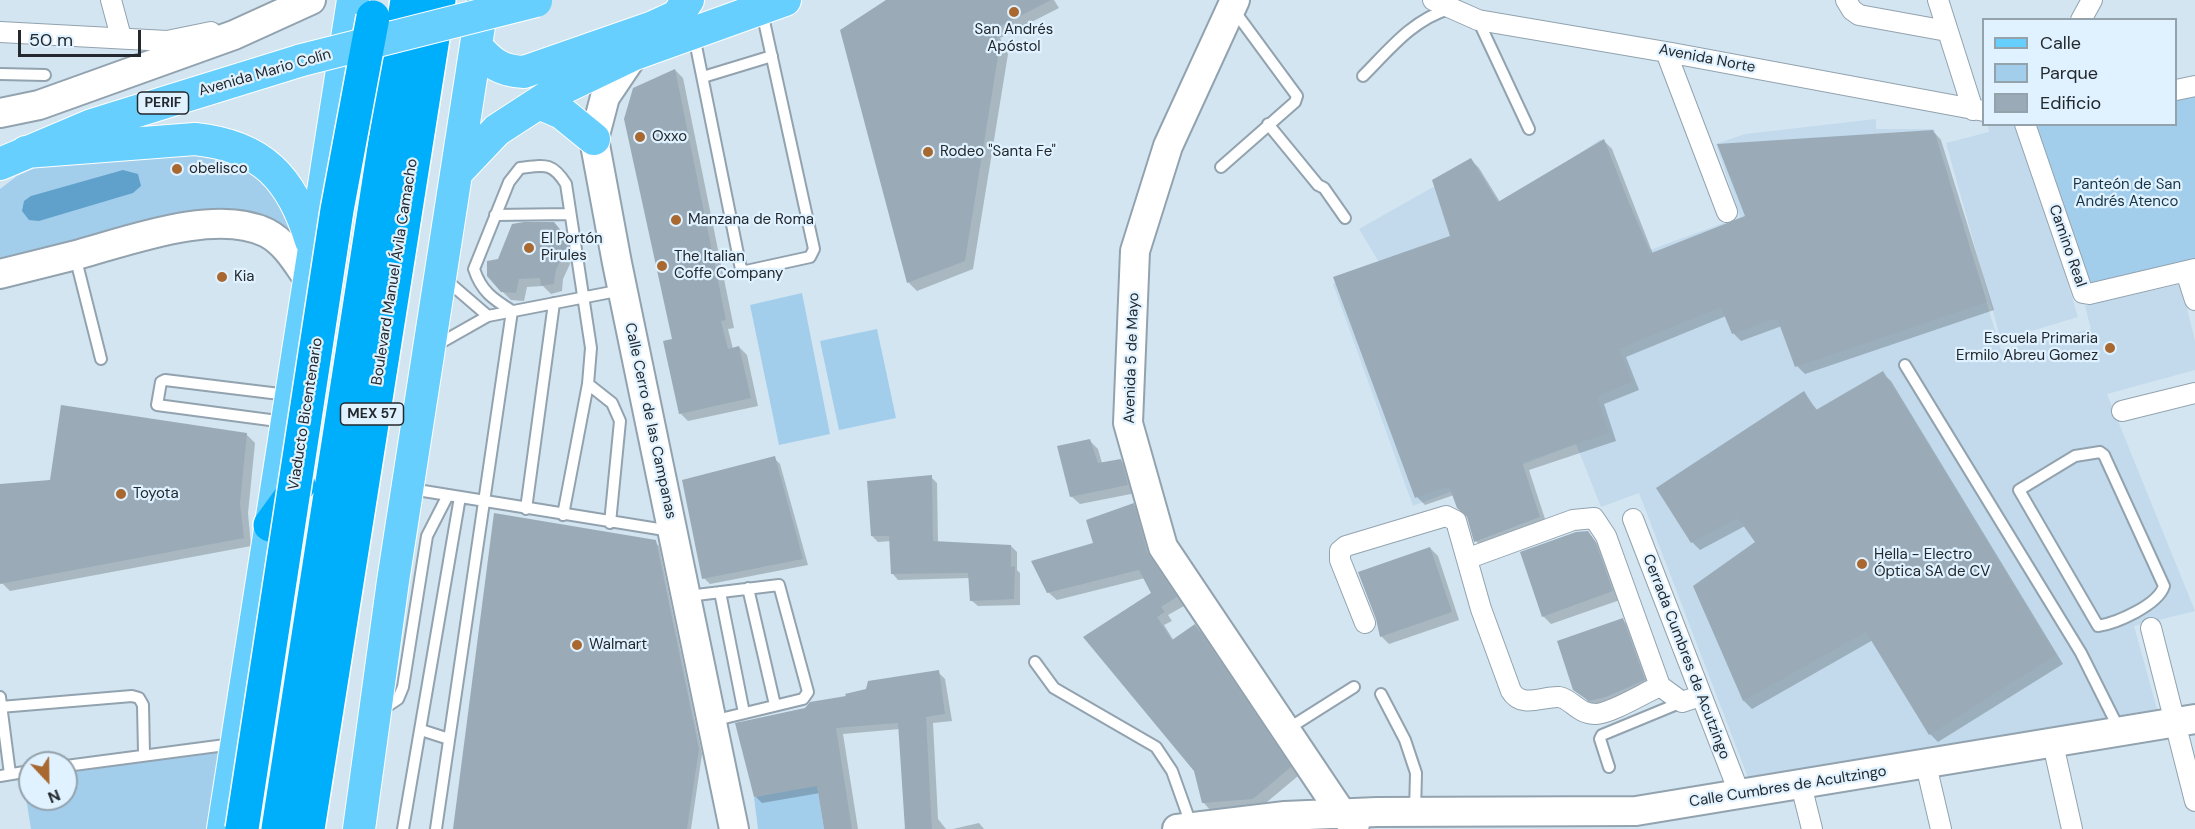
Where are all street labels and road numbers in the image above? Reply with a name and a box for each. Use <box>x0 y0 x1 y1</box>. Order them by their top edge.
street label: Avenida Norte <box>1657 41 1757 77</box>
street label: Avenida Mario Colín <box>197 45 333 101</box>
road number: PERIF <box>138 92 188 114</box>
street label: Boulevard Manuel Ávila Camacho <box>368 157 422 387</box>
street label: Camino Real <box>2045 202 2089 290</box>
street label: Avenida 5 de Mayo <box>1121 292 1143 424</box>
street label: Calle Cerro de las Campanas <box>620 321 680 521</box>
street label: Viaducto Bicentenario <box>285 337 327 491</box>
road number: MEX 57 <box>340 403 404 425</box>
street label: Cerrada Cumbres de Acutzingo <box>1639 552 1733 762</box>
street label: Calle Cumbres de Acultzingo <box>1688 763 1888 811</box>

